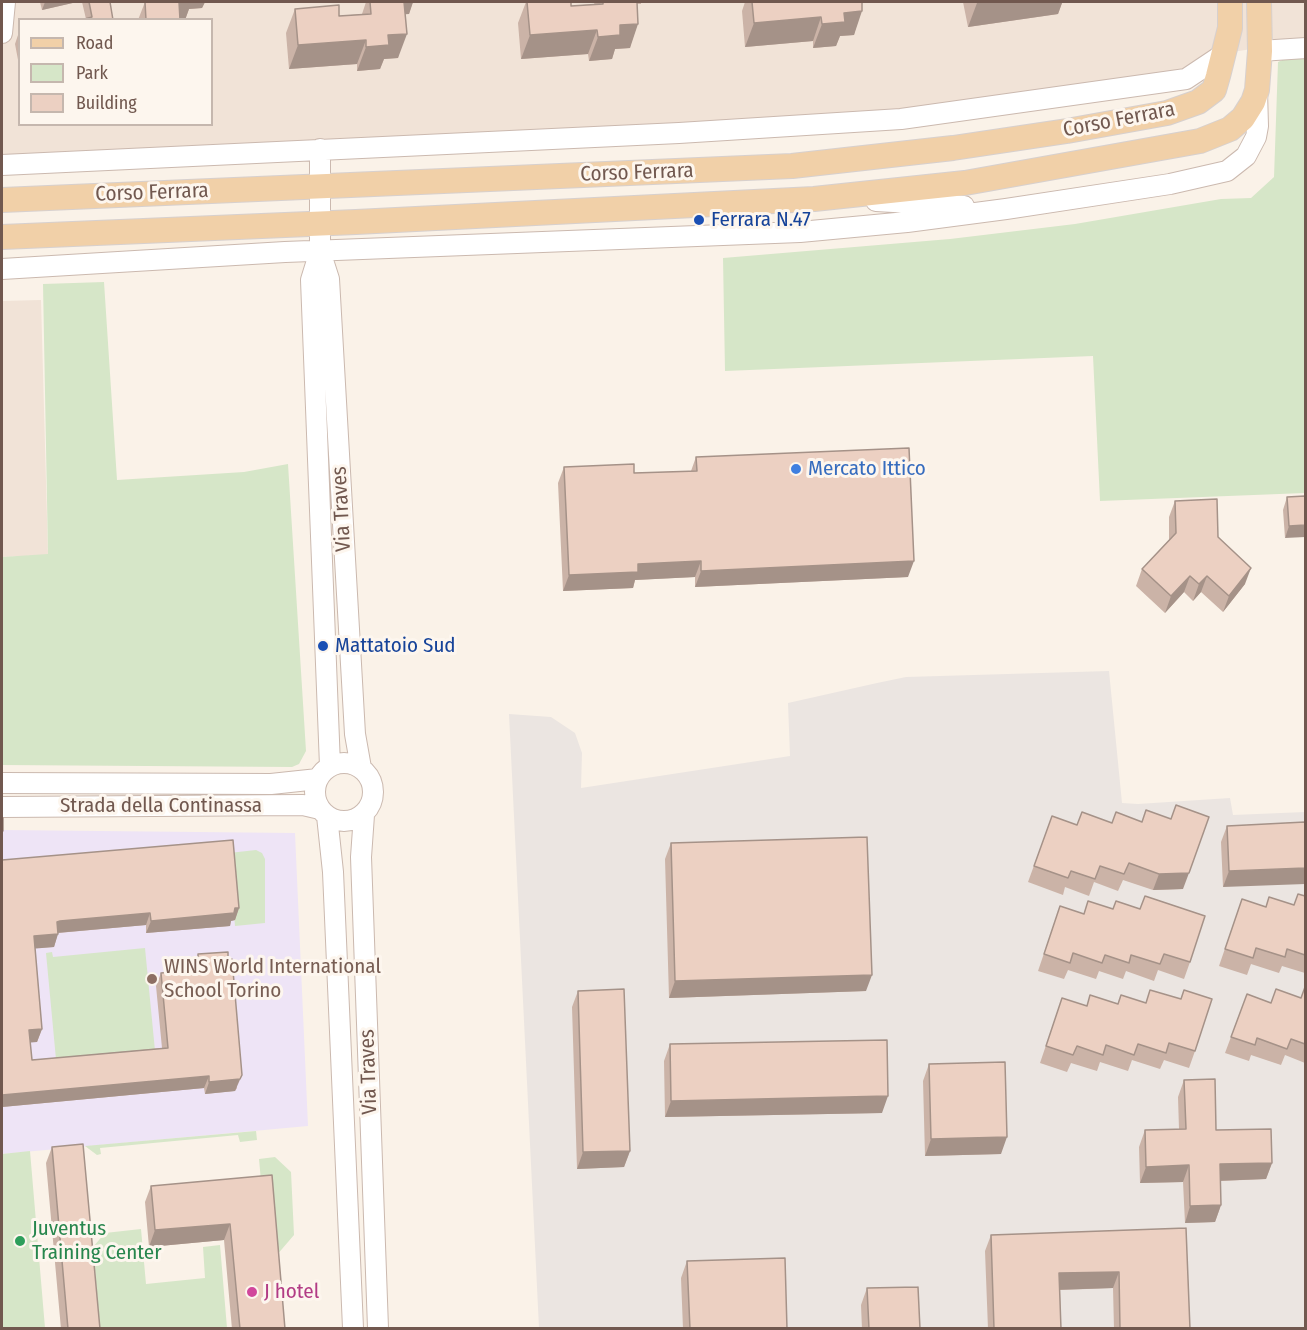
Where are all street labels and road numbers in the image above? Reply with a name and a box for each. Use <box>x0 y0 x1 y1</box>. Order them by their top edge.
street label: Corso Ferrara <box>1061 97 1177 143</box>
street label: Corso Ferrara <box>580 158 694 188</box>
street label: Corso Ferrara <box>95 178 209 208</box>
street label: Via Traves <box>327 466 357 552</box>
street label: Strada della Continassa <box>60 793 262 819</box>
street label: Via Traves <box>355 1029 383 1115</box>

